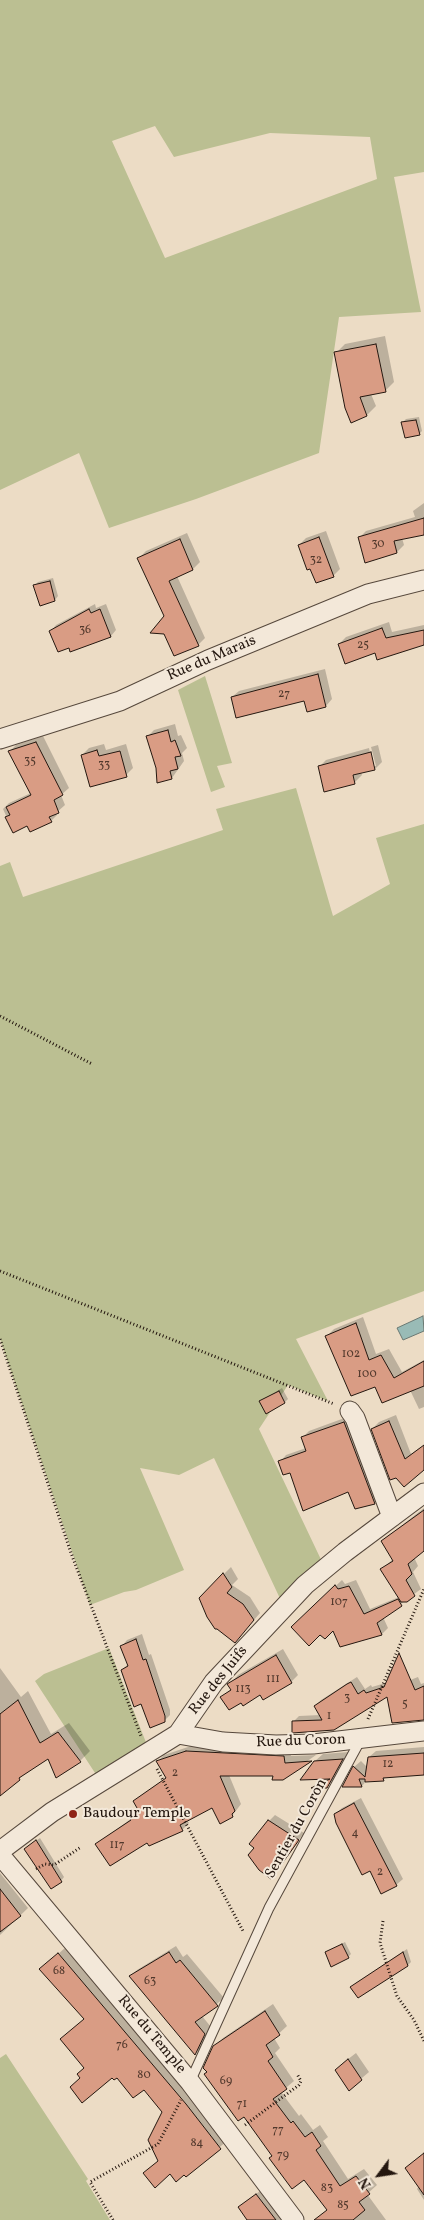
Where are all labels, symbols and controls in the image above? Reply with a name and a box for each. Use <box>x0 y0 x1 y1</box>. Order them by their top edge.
house number: 30 <box>371 538 385 552</box>
house number: 32 <box>310 554 322 568</box>
house number: 36 <box>79 624 91 638</box>
street label: Rue du Marais <box>165 632 259 686</box>
house number: 25 <box>357 639 369 653</box>
house number: 27 <box>278 688 290 702</box>
house number: 35 <box>24 755 36 769</box>
house number: 33 <box>98 759 110 773</box>
house number: 102 <box>342 1348 360 1362</box>
house number: 100 <box>357 1368 377 1382</box>
house number: 107 <box>330 1596 348 1610</box>
street label: Rue des Juifs <box>186 1643 252 1719</box>
house number: 111 <box>266 1673 280 1687</box>
house number: 113 <box>235 1683 251 1697</box>
house number: 3 <box>344 1692 350 1706</box>
house number: 5 <box>402 1698 408 1712</box>
house number: 1 <box>327 1710 331 1724</box>
street label: Rue du Coron <box>256 1731 346 1753</box>
house number: 12 <box>382 1758 394 1772</box>
house number: 2 <box>172 1767 178 1781</box>
street label: Sentier du Coron <box>262 1776 332 1882</box>
place label: Baudour Temple <box>83 1805 191 1823</box>
marker: Baudour Temple <box>67 1808 79 1820</box>
house number: 4 <box>351 1827 359 1841</box>
house number: 117 <box>109 1839 125 1853</box>
house number: 2 <box>377 1866 383 1880</box>
house number: 68 <box>53 1965 65 1979</box>
house number: 63 <box>144 1975 156 1989</box>
street label: Rue du Temple <box>113 1992 189 2078</box>
house number: 76 <box>116 2039 128 2053</box>
house number: 80 <box>137 2069 151 2083</box>
house number: 69 <box>220 2075 232 2089</box>
house number: 71 <box>237 2098 247 2112</box>
house number: 77 <box>272 2124 284 2138</box>
house number: 84 <box>191 2137 203 2151</box>
house number: 79 <box>277 2149 289 2163</box>
north arrow <box>354 2150 404 2200</box>
text: N <box>355 2174 376 2192</box>
house number: 83 <box>321 2182 333 2196</box>
house number: 85 <box>337 2199 349 2213</box>

